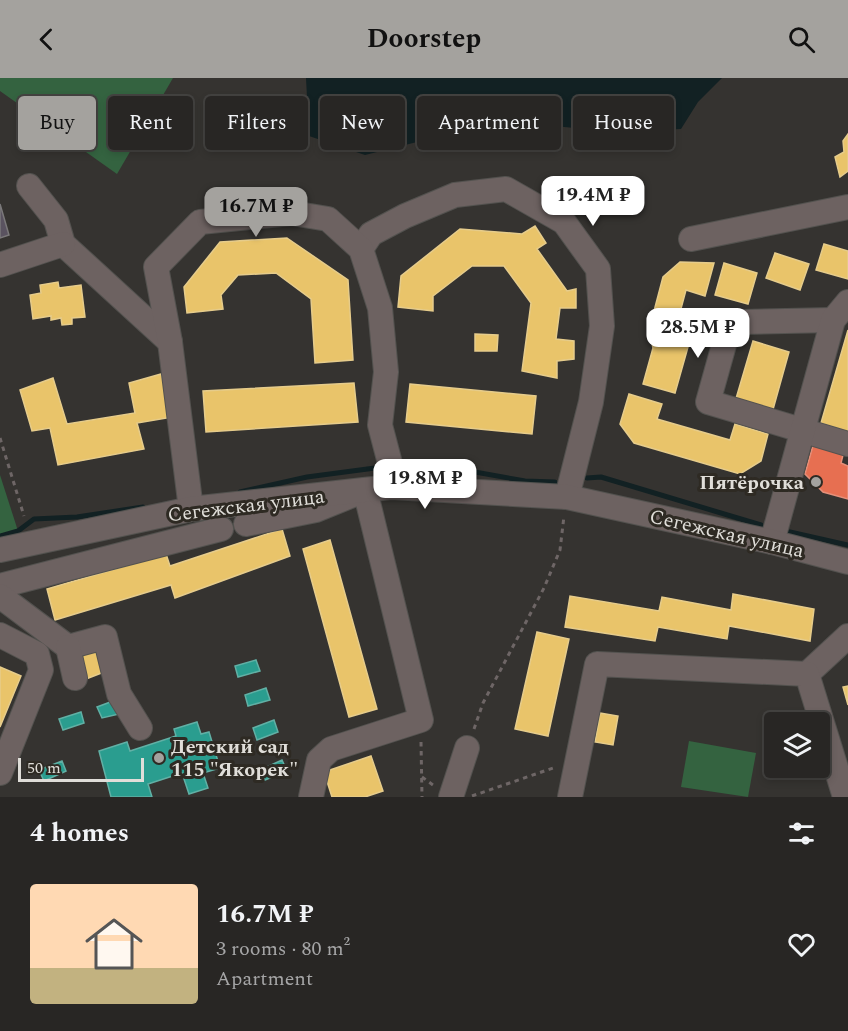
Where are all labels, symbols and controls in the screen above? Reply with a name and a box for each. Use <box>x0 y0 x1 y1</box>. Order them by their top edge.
text: Doorstep <box>367 18 481 60</box>
icon: back <box>30 23 63 56</box>
icon: search <box>785 23 818 56</box>
chip: Buy <box>18 96 96 150</box>
chip: Rent <box>108 96 193 150</box>
chip: Filters <box>205 96 308 150</box>
chip: New <box>320 96 405 150</box>
chip: Apartment <box>417 96 561 150</box>
chip: House <box>573 96 674 150</box>
pin: 19.4M ₽ <box>538 176 648 227</box>
text: 19.4M ₽ <box>555 180 631 210</box>
pin: 16.7M ₽ <box>201 187 311 238</box>
text: 16.7M ₽ <box>218 191 294 221</box>
pin: 28.5M ₽ <box>643 308 753 359</box>
text: 28.5M ₽ <box>660 312 736 342</box>
pin: 19.8M ₽ <box>370 459 480 510</box>
text: 19.8M ₽ <box>387 463 463 493</box>
place label: Пятёрочка <box>699 468 805 498</box>
marker: Пятёрочка <box>809 475 823 489</box>
street label: Сегежская улица <box>166 481 326 530</box>
street label: Сегежская улица <box>647 502 807 566</box>
map controls <box>764 712 830 778</box>
button: layers <box>764 712 830 778</box>
place label: Детский сад 115 "Якорек" <box>171 732 298 785</box>
marker: Детский сад 115 "Якорек" <box>152 751 166 765</box>
scale bar <box>18 755 144 782</box>
text: 50 m <box>27 756 61 780</box>
text: 4 homes <box>30 813 129 853</box>
icon: filters <box>785 817 818 850</box>
text: 16.7M ₽ <box>216 894 314 934</box>
icon: home <box>78 908 150 980</box>
icon: heart <box>785 928 818 961</box>
text: 3 rooms · 80 m² <box>216 934 350 964</box>
text: Apartment <box>216 964 313 994</box>

